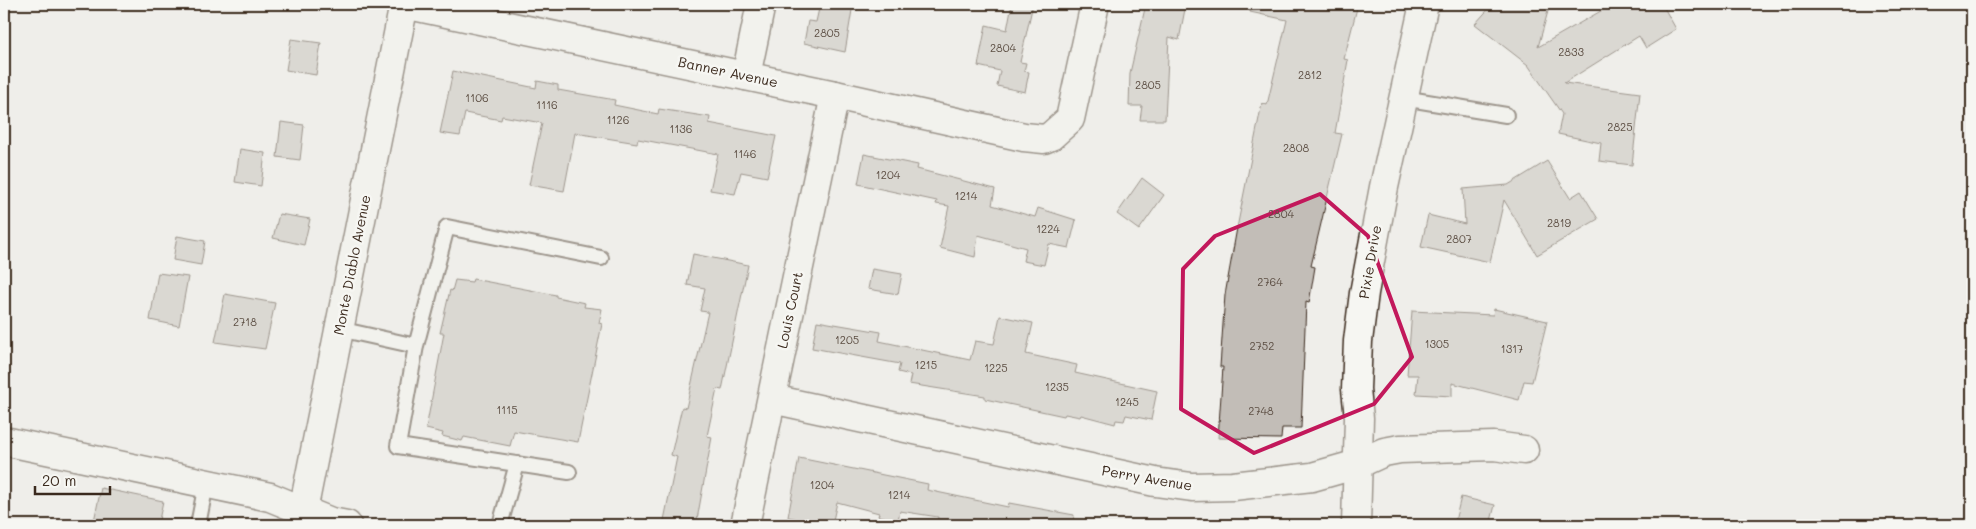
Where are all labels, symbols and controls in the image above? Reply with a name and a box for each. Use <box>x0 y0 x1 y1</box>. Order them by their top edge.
house number: 2805 <box>814 25 840 40</box>
house number: 2804 <box>990 40 1017 55</box>
house number: 2833 <box>1558 44 1584 59</box>
street label: Banner Avenue <box>676 52 780 91</box>
house number: 2812 <box>1298 67 1322 82</box>
house number: 2805 <box>1135 77 1161 92</box>
house number: 1106 <box>465 90 489 105</box>
house number: 1116 <box>536 97 558 112</box>
house number: 1126 <box>607 112 629 127</box>
house number: 2825 <box>1607 119 1633 134</box>
house number: 1136 <box>670 121 692 136</box>
house number: 2808 <box>1283 140 1309 155</box>
house number: 1146 <box>734 146 756 161</box>
house number: 1204 <box>876 167 901 182</box>
house number: 1214 <box>955 188 978 203</box>
street label: Monte Diablo Avenue <box>329 193 374 337</box>
house number: 2804 <box>1268 206 1295 221</box>
house number: 2819 <box>1547 215 1572 230</box>
house number: 1224 <box>1036 221 1060 236</box>
street label: Pixie Drive <box>1354 224 1385 300</box>
house number: 2807 <box>1446 231 1472 246</box>
street label: Louis Court <box>772 270 807 350</box>
house number: 2764 <box>1257 274 1283 289</box>
house number: 2718 <box>233 314 257 329</box>
house number: 1205 <box>835 332 859 347</box>
house number: 1305 <box>1425 336 1449 351</box>
house number: 2752 <box>1250 338 1274 353</box>
house number: 1317 <box>1501 341 1523 356</box>
house number: 1215 <box>915 357 937 372</box>
house number: 1225 <box>984 360 1008 375</box>
house number: 1235 <box>1045 379 1069 394</box>
house number: 1245 <box>1115 394 1139 409</box>
house number: 1115 <box>496 402 518 417</box>
house number: 2748 <box>1248 403 1274 418</box>
street label: Perry Avenue <box>1100 460 1194 495</box>
scale bar <box>35 464 110 496</box>
text: 20 m <box>42 470 76 490</box>
house number: 1204 <box>810 477 835 492</box>
house number: 1214 <box>888 487 911 502</box>

